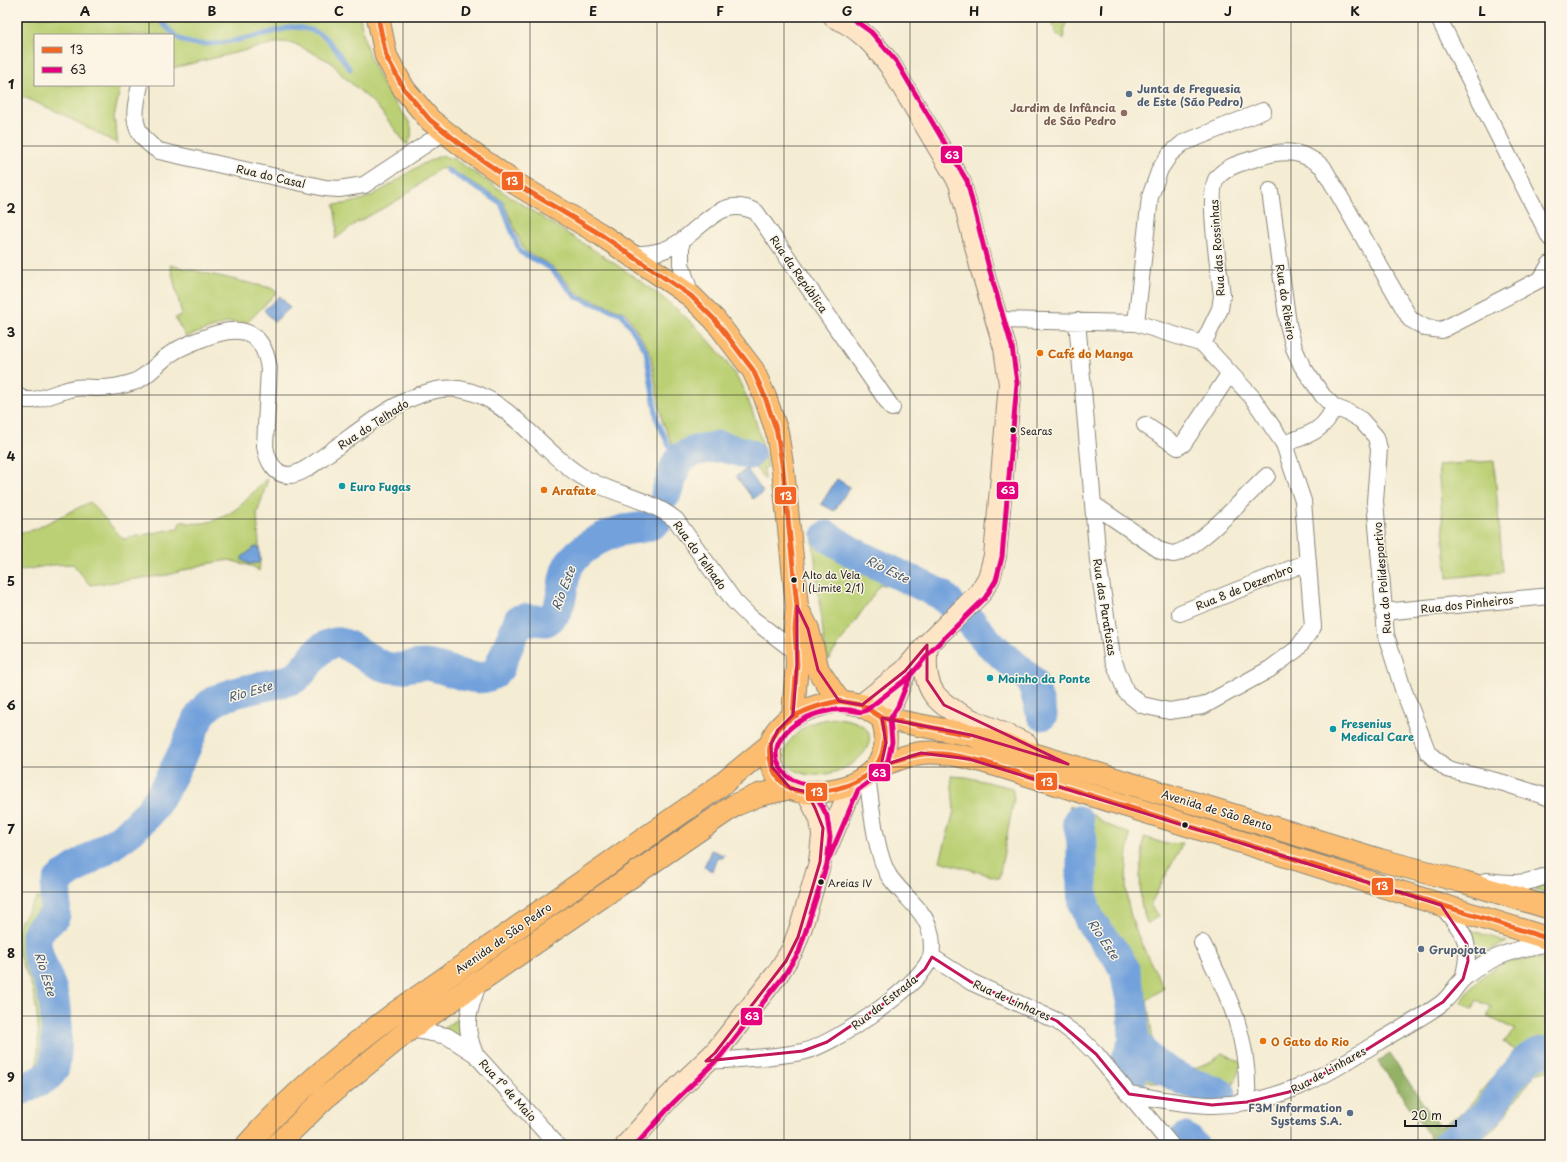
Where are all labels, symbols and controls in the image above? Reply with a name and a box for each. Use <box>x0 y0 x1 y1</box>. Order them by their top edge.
text: A <box>80 1 90 20</box>
text: B <box>208 1 217 20</box>
text: C <box>334 1 344 20</box>
text: D <box>461 1 471 20</box>
text: E <box>589 1 597 20</box>
text: F <box>716 1 724 20</box>
text: G <box>842 1 852 20</box>
text: H <box>969 1 979 20</box>
text: I <box>1099 1 1103 20</box>
text: J <box>1224 1 1232 20</box>
text: K <box>1350 1 1360 20</box>
text: L <box>1478 1 1486 20</box>
legend <box>34 34 174 86</box>
text: 13 <box>70 40 83 58</box>
text: 63 <box>70 60 86 78</box>
text: 1 <box>8 74 14 93</box>
place label: Junta de Freguesia de Este (São Pedro) <box>1137 80 1243 110</box>
marker: Junta de Freguesia de Este (São Pedro) <box>1124 89 1134 99</box>
place label: Jardim de Infância de São Pedro <box>1010 99 1117 129</box>
marker: Jardim de Infância de São Pedro <box>1119 108 1129 118</box>
line badge: 63 <box>940 145 963 164</box>
text: 63 <box>945 146 959 163</box>
street label: Rua do Casal <box>235 160 307 192</box>
line badge: 13 <box>501 171 524 191</box>
text: 13 <box>506 172 518 189</box>
text: 2 <box>6 198 16 217</box>
street label: Rua das Rossinhas <box>1205 199 1229 297</box>
street label: Rua da República <box>766 232 832 316</box>
street label: Rua do Ribeiro <box>1272 263 1300 341</box>
text: 3 <box>7 322 16 341</box>
place label: Café do Manga <box>1048 345 1134 362</box>
marker: Café do Manga <box>1035 348 1045 358</box>
street label: Rua do Telhado <box>334 395 412 453</box>
place label: Searas <box>1020 423 1053 438</box>
marker: Searas <box>1008 425 1018 435</box>
text: 4 <box>7 446 16 465</box>
place label: Euro Fugas <box>350 478 411 495</box>
marker: Euro Fugas <box>337 481 347 491</box>
line badge: 63 <box>996 481 1019 500</box>
text: 63 <box>1001 481 1015 498</box>
place label: Arafate <box>551 482 596 499</box>
marker: Arafate <box>539 485 549 495</box>
line badge: 13 <box>774 486 797 505</box>
text: 13 <box>780 487 792 504</box>
street label: Rua do Telhado <box>669 517 731 593</box>
street label: Rua do Polidesportivo <box>1369 521 1395 635</box>
water label: Rio Este <box>864 551 913 587</box>
street label: Rua das Parafusas <box>1089 557 1121 657</box>
street label: Rua 8 de Dezembro <box>1193 560 1295 614</box>
water label: Rio Este <box>546 563 580 612</box>
place label: Alto da Vela I (Limite 2/1) <box>802 567 864 595</box>
text: 5 <box>7 571 15 590</box>
marker: Alto da Vela I (Limite 2/1) <box>789 575 799 585</box>
street label: Rua dos Pinheiros <box>1420 591 1514 617</box>
place label: Moinho da Ponte <box>998 670 1090 687</box>
marker: Moinho da Ponte <box>985 673 995 683</box>
water label: Rio Este <box>226 676 275 706</box>
text: 6 <box>6 695 16 714</box>
place label: Fresenius Medical Care <box>1341 715 1414 745</box>
marker: Fresenius Medical Care <box>1328 724 1338 734</box>
line badge: 63 <box>868 763 891 782</box>
text: 63 <box>872 764 886 781</box>
line badge: 13 <box>1035 772 1058 791</box>
text: 13 <box>1041 773 1053 790</box>
line badge: 13 <box>805 782 828 802</box>
text: 13 <box>811 783 823 800</box>
street label: Avenida de São Bento <box>1160 785 1274 835</box>
text: 7 <box>7 819 15 838</box>
unlabelled marker <box>1180 820 1190 830</box>
place label: Areias IV <box>828 875 872 890</box>
marker: Areias IV <box>816 877 826 887</box>
line badge: 13 <box>1371 877 1394 896</box>
text: 13 <box>1376 877 1388 894</box>
street label: Avenida de São Pedro <box>451 898 555 978</box>
water label: Rio Este <box>1084 915 1125 963</box>
place label: Grupojota <box>1429 941 1487 958</box>
text: 8 <box>7 943 15 962</box>
marker: Grupojota <box>1416 944 1426 954</box>
water label: Rio Este <box>31 950 61 999</box>
street label: Rua da Estrada <box>847 971 921 1033</box>
street label: Rua de Linhares <box>970 975 1054 1025</box>
line badge: 63 <box>740 1007 763 1026</box>
text: 63 <box>745 1007 759 1024</box>
place label: O Gato do Rio <box>1271 1033 1349 1050</box>
marker: O Gato do Rio <box>1258 1036 1268 1046</box>
street label: Rua de Linhares <box>1287 1042 1369 1098</box>
street label: Rua 1º de Maio <box>475 1055 541 1125</box>
text: 9 <box>7 1067 15 1086</box>
place label: F3M Information Systems S.A. <box>1248 1099 1342 1129</box>
scale bar <box>1405 1102 1456 1128</box>
text: 20 m <box>1411 1106 1442 1124</box>
marker: F3M Information Systems S.A. <box>1345 1108 1355 1118</box>

